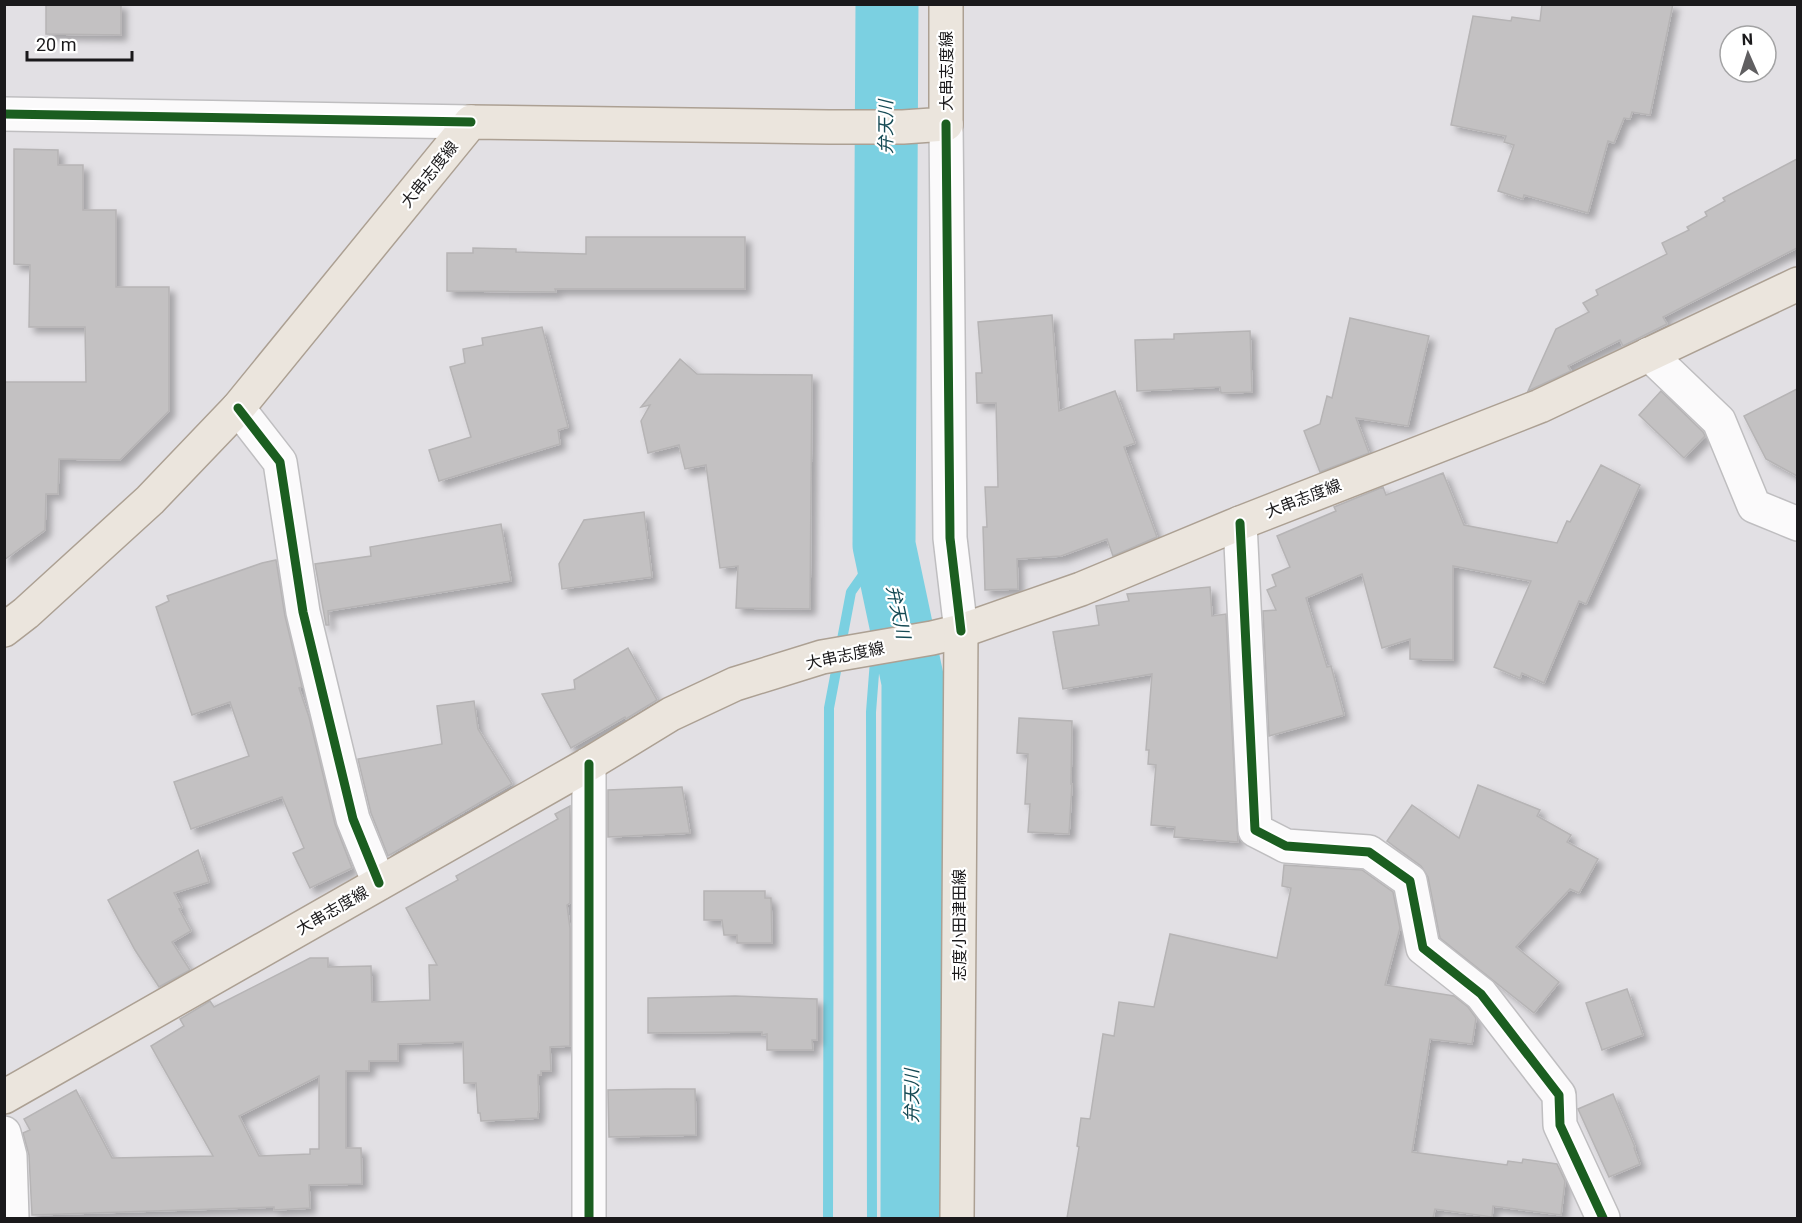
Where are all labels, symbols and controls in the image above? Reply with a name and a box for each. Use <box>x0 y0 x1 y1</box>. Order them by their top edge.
scale bar <box>27 24 132 62</box>
north arrow <box>1718 24 1778 84</box>
text: N <box>1741 30 1753 49</box>
street label: 大串志度線 <box>937 31 956 111</box>
text: 20 m <box>36 34 76 55</box>
water label: 弁天川 <box>875 98 896 154</box>
street label: 大串志度線 <box>397 137 462 211</box>
street label: 大串志度線 <box>1262 475 1344 522</box>
water label: 弁天川 <box>883 583 915 642</box>
street label: 大串志度線 <box>804 638 886 673</box>
street label: 志度小田津田線 <box>950 869 969 981</box>
street label: 大串志度線 <box>293 882 372 939</box>
water label: 弁天川 <box>901 1067 922 1123</box>

